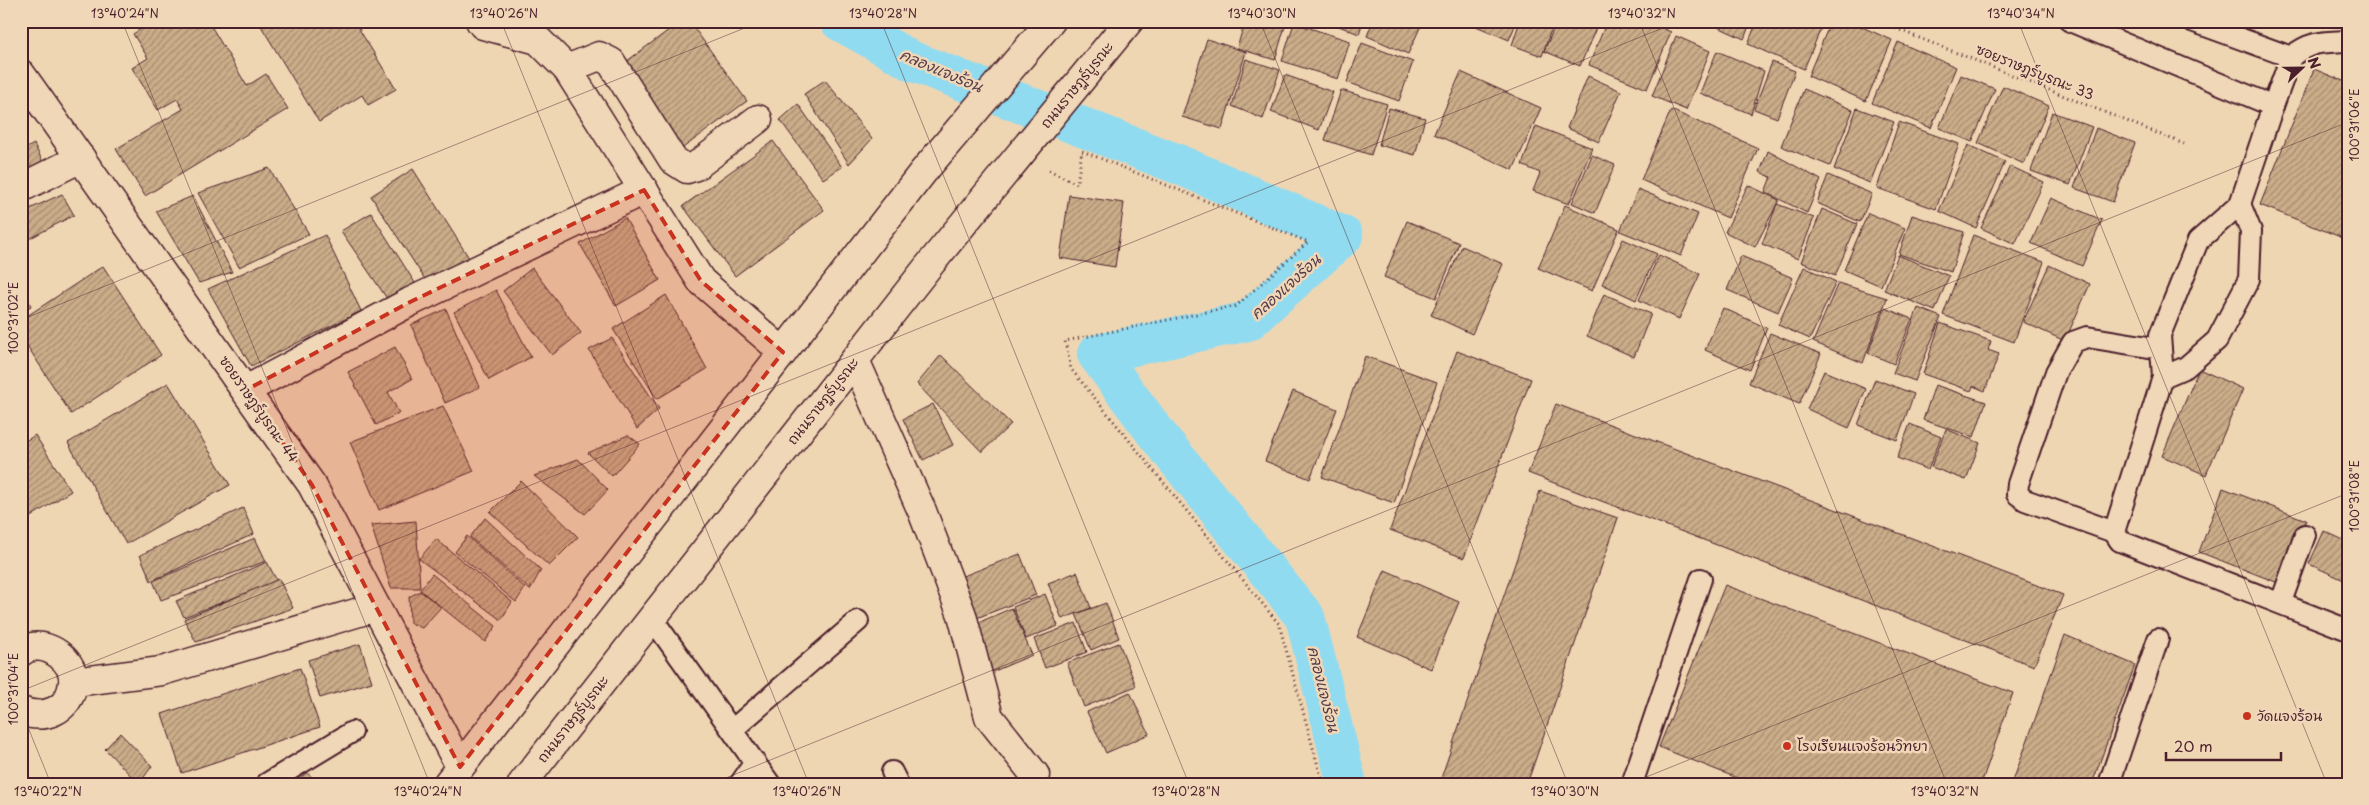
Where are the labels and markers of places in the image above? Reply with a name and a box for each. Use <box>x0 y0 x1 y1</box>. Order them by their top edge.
place label: วัดแจงร้อน <box>2257 705 2323 726</box>
marker: วัดแจงร้อน <box>2241 710 2253 722</box>
place label: โรงเรียนแจงร้อนวิทยา <box>1797 735 1928 756</box>
marker: โรงเรียนแจงร้อนวิทยา <box>1781 740 1793 752</box>

